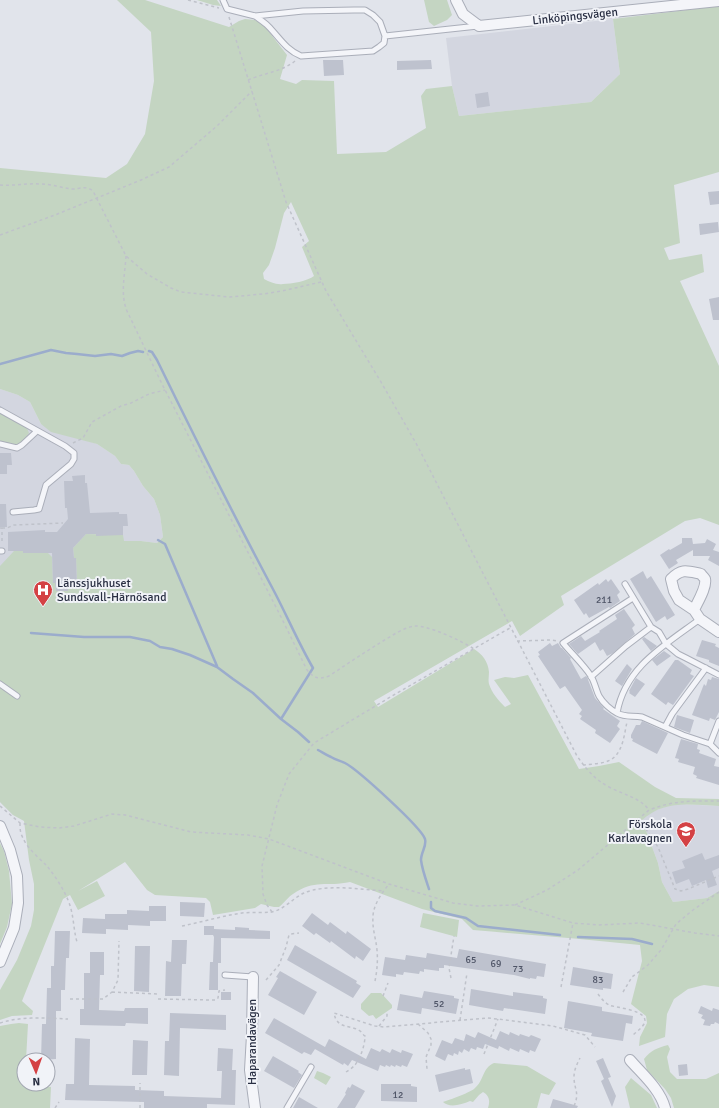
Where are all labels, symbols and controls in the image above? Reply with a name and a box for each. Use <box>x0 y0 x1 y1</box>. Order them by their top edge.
street label: Linköpingsvägen <box>532 5 619 28</box>
place label: Länssjukhuset Sundsvall-Härnösand <box>57 576 167 605</box>
hospital icon: Länssjukhuset Sundsvall-Härnösand <box>32 579 54 607</box>
house number: 211 <box>596 594 612 606</box>
place label: Förskola Karlavagnen <box>608 817 672 846</box>
school or university icon: Förskola Karlavagnen <box>675 820 697 848</box>
house number: 65 <box>466 954 476 966</box>
house number: 69 <box>491 958 501 970</box>
house number: 73 <box>513 963 523 975</box>
house number: 83 <box>593 974 603 986</box>
house number: 52 <box>434 998 444 1010</box>
street label: Haparandavägen <box>245 999 260 1085</box>
north arrow <box>16 1052 56 1092</box>
text: N <box>32 1075 40 1088</box>
house number: 12 <box>393 1089 403 1101</box>

